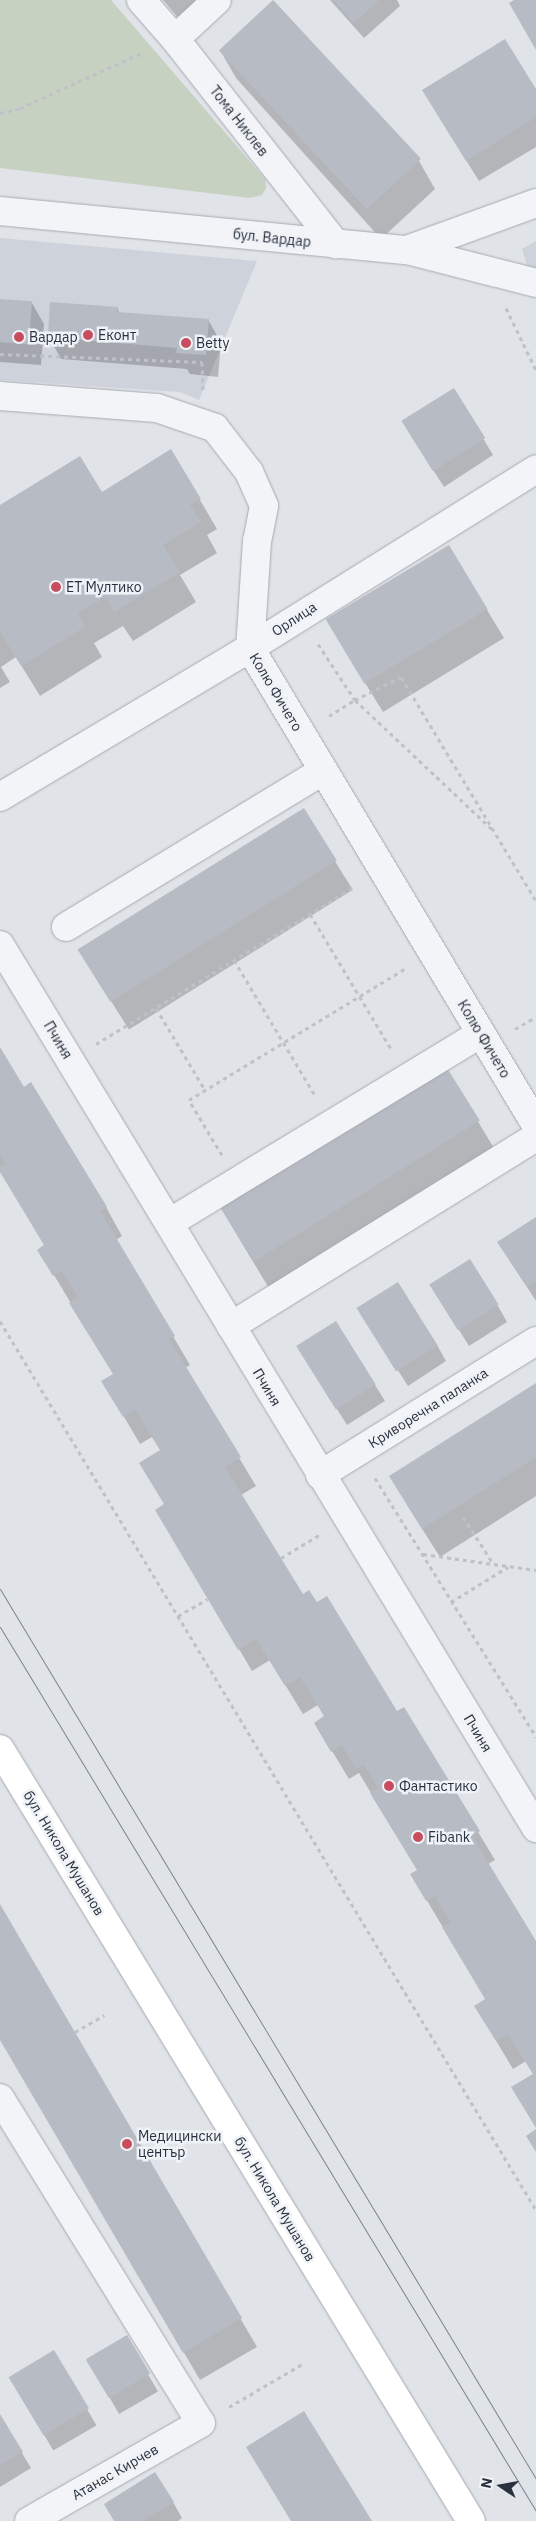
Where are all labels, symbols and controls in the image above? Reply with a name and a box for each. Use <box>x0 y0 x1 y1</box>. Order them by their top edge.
street label: Тома Никлев <box>206 82 272 160</box>
street label: бул. Вардар <box>232 226 312 250</box>
place label: Еконт <box>98 327 136 343</box>
place label: Вардар <box>29 329 78 345</box>
marker: Еконт <box>82 329 94 341</box>
marker: Вардар <box>13 331 25 343</box>
place label: Betty <box>196 335 230 351</box>
marker: Betty <box>180 337 192 349</box>
place label: ЕТ Мултико <box>66 579 142 595</box>
marker: ЕТ Мултико <box>50 581 62 593</box>
street label: Орлица <box>268 598 320 640</box>
street label: Колю Фичето <box>246 650 306 734</box>
street label: Колю Фичето <box>454 997 514 1081</box>
street label: Пчиня <box>40 1018 76 1062</box>
street label: Криворечна паланка <box>365 1364 491 1452</box>
street label: Пчиня <box>249 1365 285 1409</box>
street label: Пчиня <box>460 1711 496 1755</box>
place label: Фантастико <box>399 1778 478 1794</box>
marker: Фантастико <box>383 1780 395 1792</box>
street label: бул. Никола Мушанов <box>20 1788 108 1918</box>
place label: Fibank <box>428 1829 470 1845</box>
marker: Fibank <box>412 1831 424 1843</box>
place label: Медицински център <box>138 2128 221 2160</box>
street label: бул. Никола Мушанов <box>231 2134 319 2264</box>
marker: Медицински център <box>120 2137 134 2151</box>
street label: Атанас Кирчев <box>69 2441 161 2503</box>
north arrow <box>476 2461 526 2511</box>
text: N <box>476 2476 496 2490</box>

